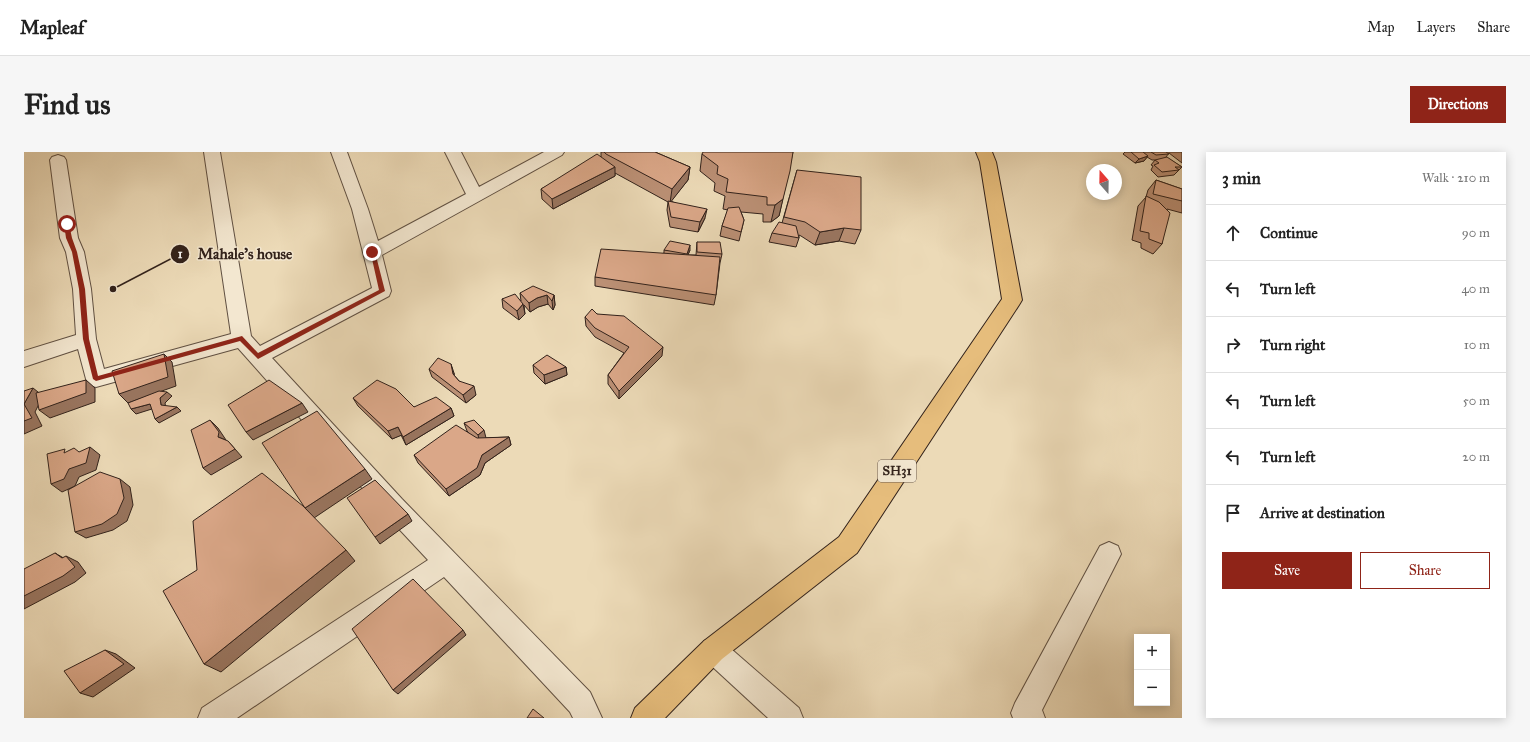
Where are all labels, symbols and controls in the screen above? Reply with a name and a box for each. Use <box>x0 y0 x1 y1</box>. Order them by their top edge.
text: Mapleaf <box>20 16 84 39</box>
text: Map <box>1367 19 1395 36</box>
text: Layers <box>1417 19 1455 36</box>
text: Share <box>1477 19 1510 36</box>
button: Directions <box>1410 86 1506 123</box>
text: Find us <box>24 87 110 122</box>
north arrow <box>1086 164 1122 200</box>
text: 3 min <box>1222 168 1261 189</box>
text: Walk · 210 m <box>1422 170 1490 186</box>
route start <box>58 215 76 233</box>
icon: ahead <box>1222 222 1244 244</box>
text: Continue <box>1260 224 1318 242</box>
text: 90 m <box>1462 225 1490 241</box>
callout: Mahale's house <box>170 241 300 268</box>
route end <box>363 243 381 261</box>
text: Mahale's house <box>198 245 293 263</box>
text: 1 <box>178 247 183 261</box>
icon: left <box>1222 278 1244 300</box>
text: Turn left <box>1260 280 1316 298</box>
text: 40 m <box>1461 281 1490 297</box>
icon: right <box>1222 334 1244 356</box>
text: Turn right <box>1260 336 1325 354</box>
text: 10 m <box>1464 337 1490 353</box>
icon: left <box>1222 390 1244 412</box>
text: Turn left <box>1260 392 1316 410</box>
text: 50 m <box>1463 393 1490 409</box>
icon: left <box>1222 446 1244 468</box>
text: Turn left <box>1260 448 1316 466</box>
text: 20 m <box>1462 449 1490 465</box>
road number: SH31 <box>878 460 916 482</box>
icon: arrive <box>1222 502 1244 524</box>
text: Arrive at destination <box>1260 504 1385 522</box>
button: Save <box>1222 552 1352 589</box>
button: Share <box>1360 552 1490 589</box>
map controls <box>1134 634 1170 706</box>
button: + <box>1134 634 1170 670</box>
button: − <box>1134 670 1170 706</box>

